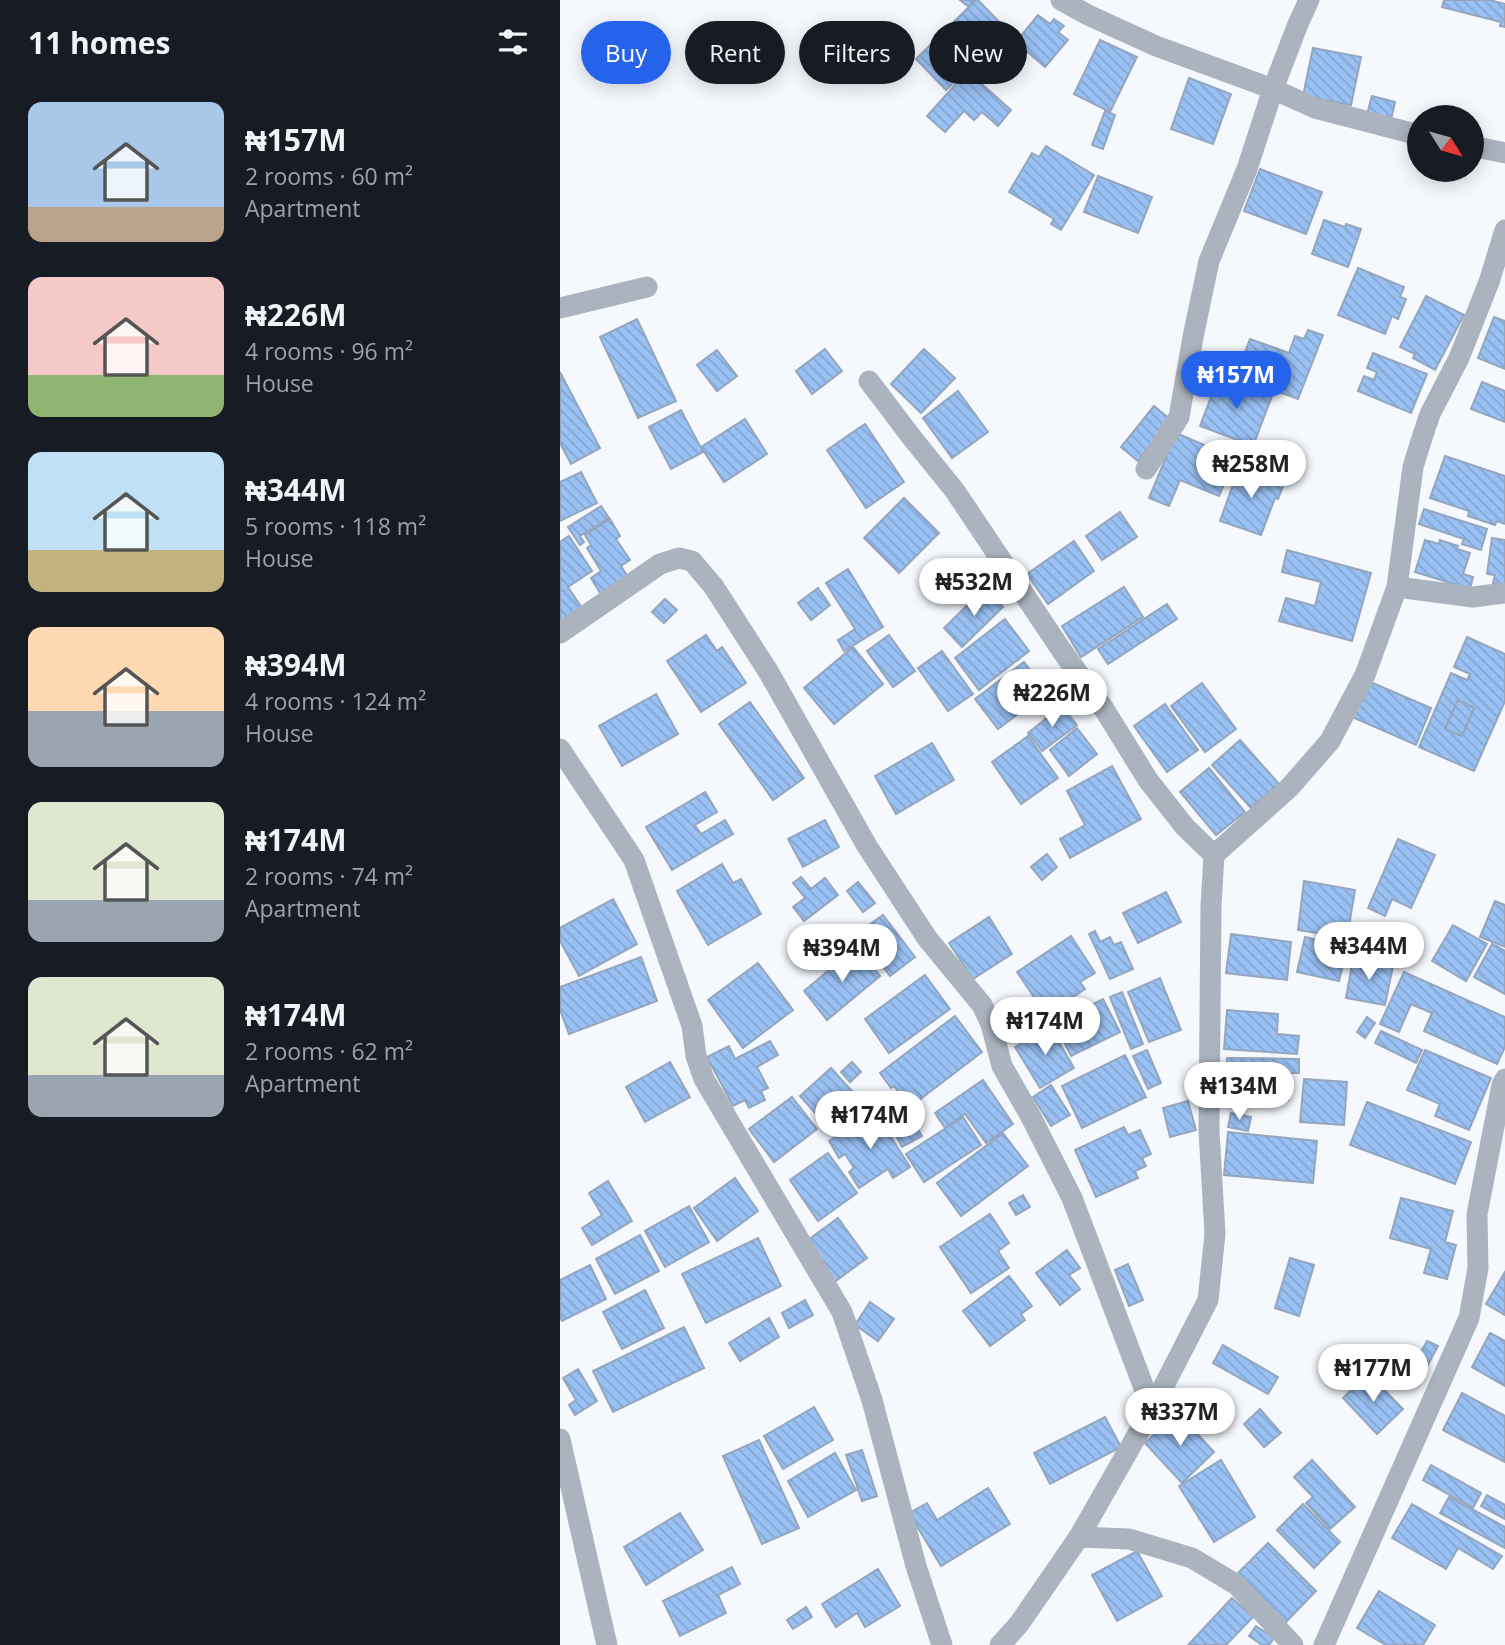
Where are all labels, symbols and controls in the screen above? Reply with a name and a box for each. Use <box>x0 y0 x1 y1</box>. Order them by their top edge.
chip: Buy <box>581 21 671 84</box>
chip: Rent <box>685 21 785 84</box>
chip: Filters <box>799 21 915 84</box>
chip: New <box>929 21 1027 84</box>
text: 11 homes <box>28 22 171 63</box>
icon: filters <box>494 23 532 61</box>
north arrow <box>1407 105 1484 182</box>
map controls <box>1407 105 1484 182</box>
text: ₦157M <box>245 119 346 160</box>
icon: home <box>84 130 168 214</box>
text: 2 rooms · 60 m² <box>245 160 413 192</box>
text: Apartment <box>245 192 361 224</box>
text: ₦226M <box>245 294 346 335</box>
icon: home <box>84 305 168 389</box>
text: 4 rooms · 96 m² <box>245 335 413 367</box>
pin: ₦157M <box>1187 352 1285 411</box>
text: ₦157M <box>1197 358 1275 390</box>
text: House <box>245 367 314 399</box>
pin: ₦258M <box>1202 440 1300 500</box>
text: ₦258M <box>1212 447 1290 479</box>
text: ₦344M <box>245 469 346 510</box>
icon: home <box>84 480 168 564</box>
text: 5 rooms · 118 m² <box>245 510 426 542</box>
text: House <box>245 542 314 574</box>
pin: ₦532M <box>925 558 1023 618</box>
text: ₦532M <box>935 565 1013 597</box>
text: ₦394M <box>245 644 346 685</box>
icon: home <box>84 655 168 739</box>
pin: ₦226M <box>1003 670 1101 729</box>
text: ₦226M <box>1013 676 1091 708</box>
text: 4 rooms · 124 m² <box>245 685 426 717</box>
text: House <box>245 717 314 749</box>
text: ₦174M <box>245 819 346 860</box>
icon: home <box>84 830 168 914</box>
text: 2 rooms · 74 m² <box>245 860 413 892</box>
text: Apartment <box>245 892 361 924</box>
pin: ₦344M <box>1320 922 1418 982</box>
pin: ₦394M <box>793 925 891 984</box>
text: ₦344M <box>1330 929 1408 961</box>
text: ₦394M <box>803 931 881 963</box>
text: ₦174M <box>245 994 346 1035</box>
pin: ₦174M <box>996 998 1094 1057</box>
text: ₦174M <box>1006 1004 1084 1036</box>
icon: home <box>84 1005 168 1089</box>
text: 2 rooms · 62 m² <box>245 1035 413 1067</box>
pin: ₦134M <box>1190 1062 1288 1122</box>
text: Apartment <box>245 1067 361 1099</box>
text: ₦134M <box>1200 1069 1278 1101</box>
pin: ₦174M <box>821 1092 919 1151</box>
text: ₦174M <box>831 1098 909 1130</box>
pin: ₦177M <box>1324 1344 1422 1404</box>
text: ₦177M <box>1334 1351 1412 1383</box>
pin: ₦337M <box>1131 1388 1229 1448</box>
text: ₦337M <box>1141 1395 1219 1427</box>

